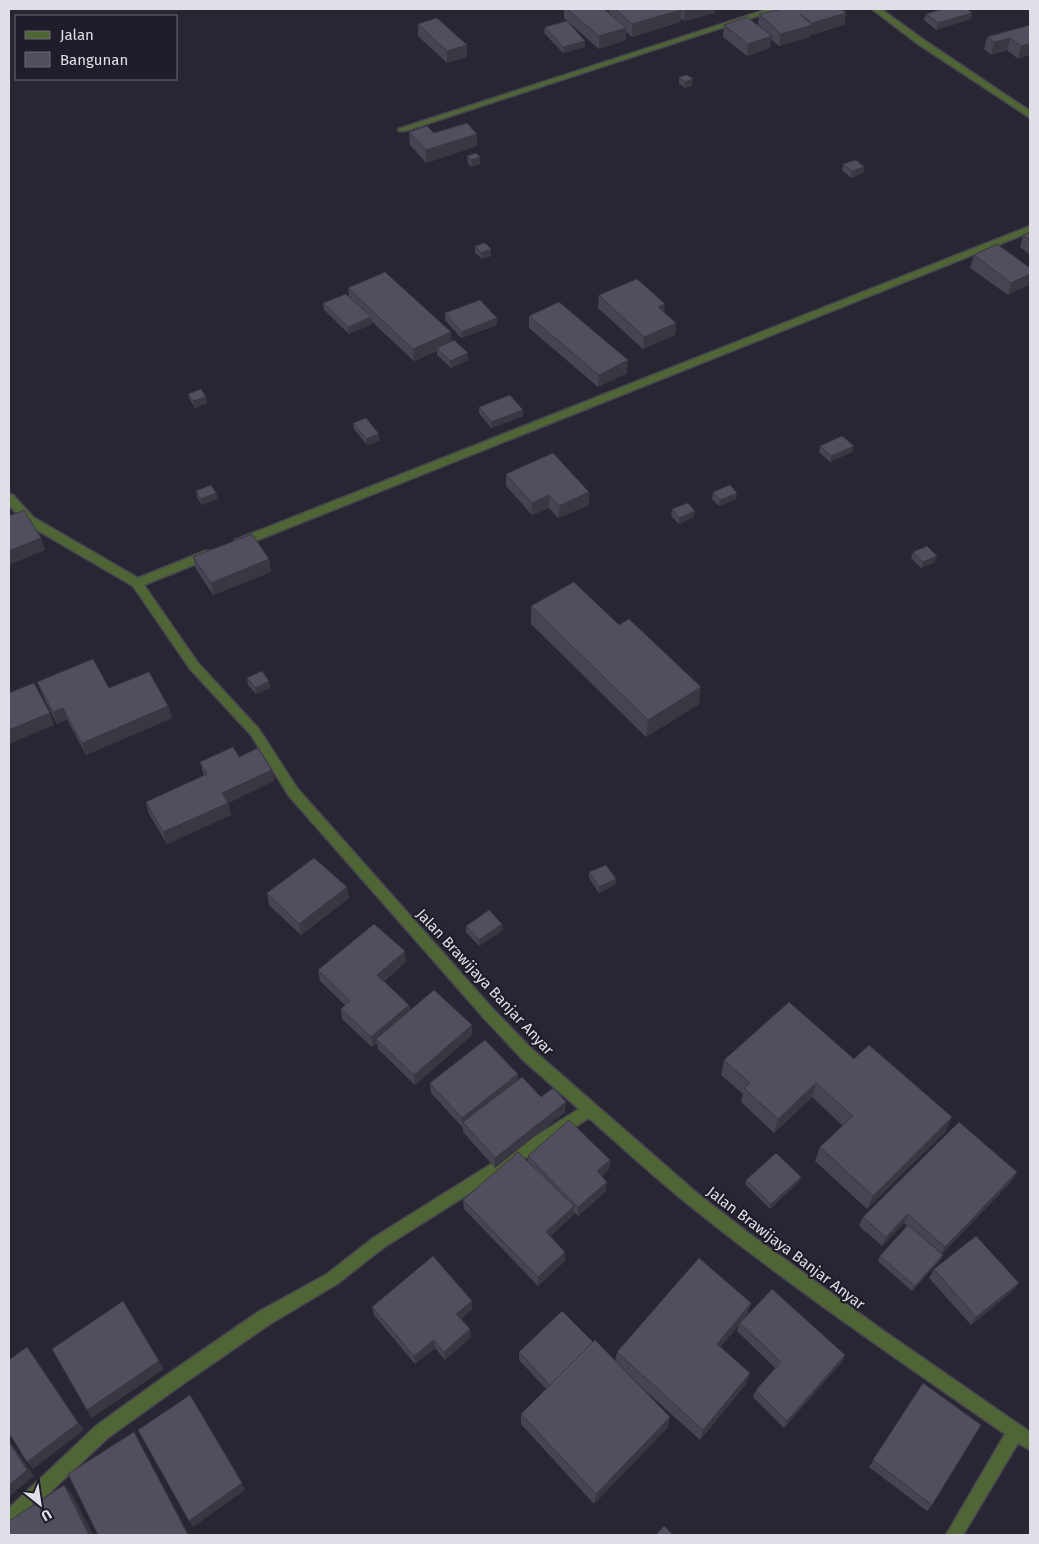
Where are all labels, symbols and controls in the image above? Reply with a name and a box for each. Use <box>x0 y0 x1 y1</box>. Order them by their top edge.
legend <box>15 15 178 80</box>
text: Jalan <box>60 26 94 44</box>
text: Bangunan <box>60 51 128 69</box>
street label: Jalan Brawijaya Banjar Anyar <box>413 905 558 1059</box>
street label: Jalan Brawijaya Banjar Anyar <box>703 1183 869 1313</box>
north arrow <box>15 1479 65 1529</box>
text: U <box>38 1505 54 1524</box>

